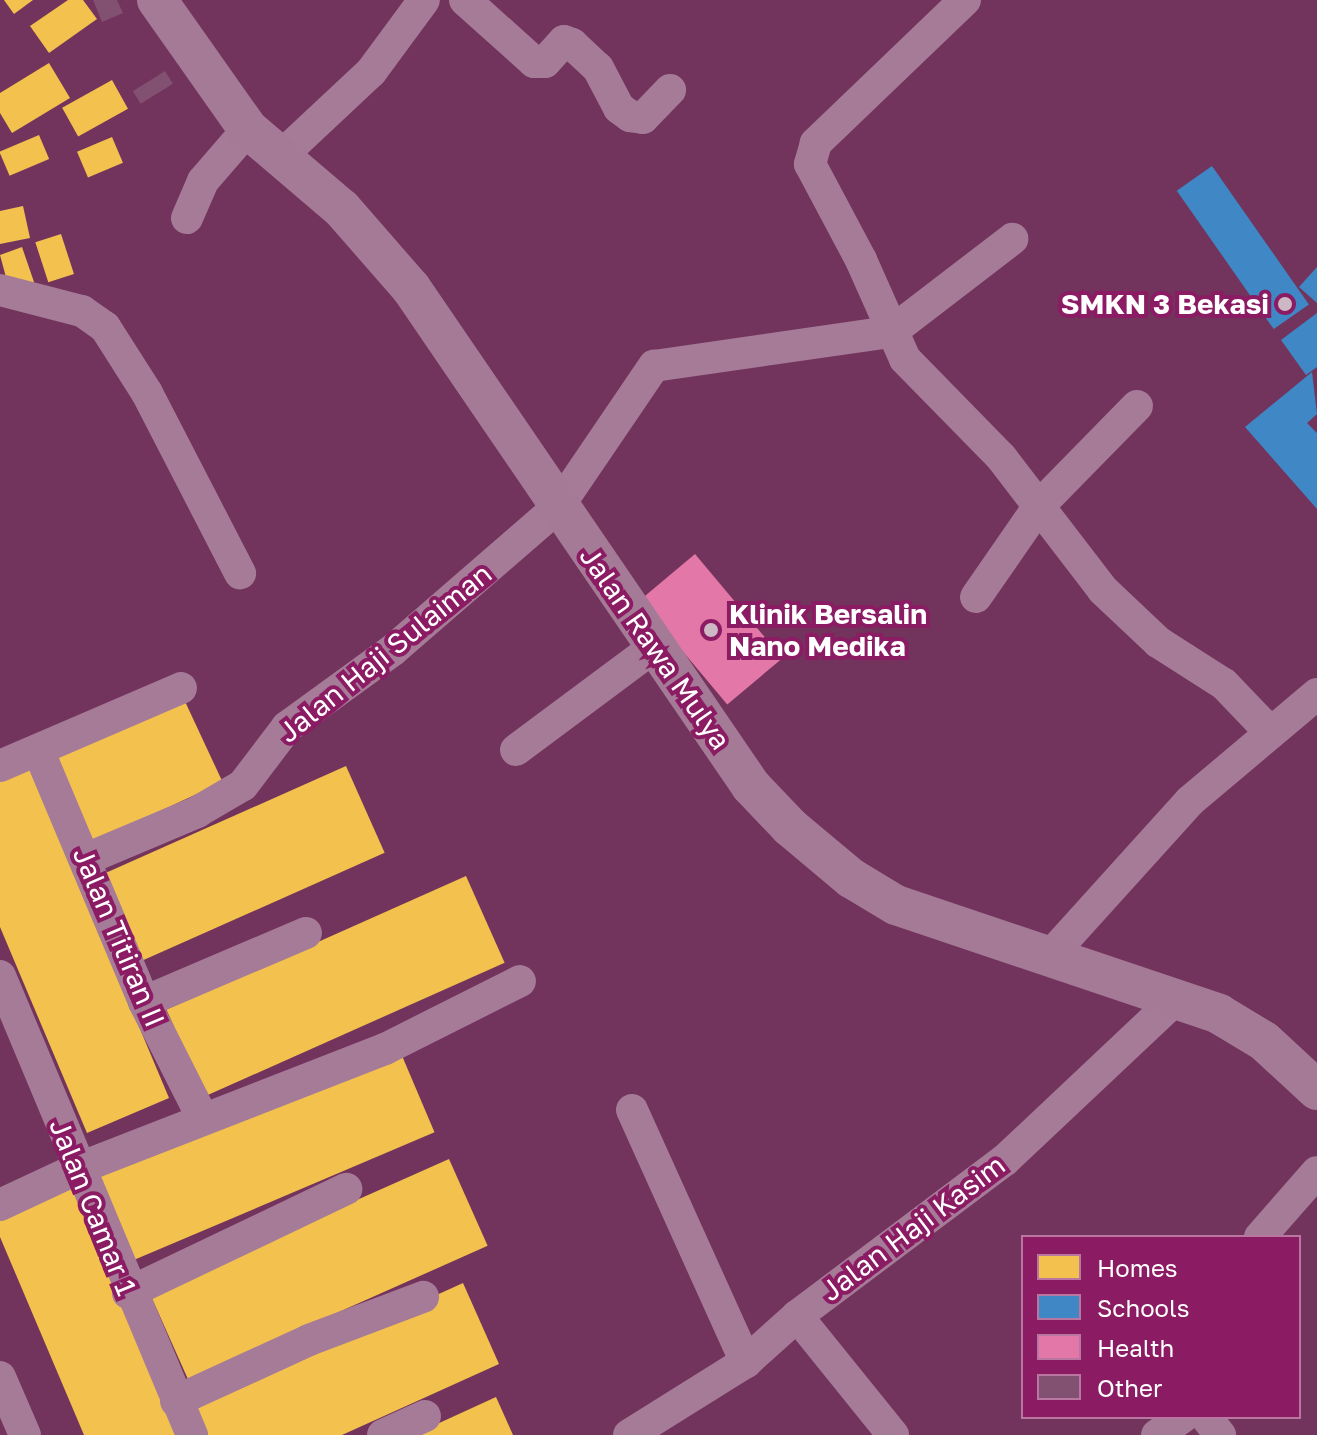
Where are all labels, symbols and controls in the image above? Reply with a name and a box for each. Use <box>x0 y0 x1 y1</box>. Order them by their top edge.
place label: SMKN 3 Bekasi <box>1061 287 1269 321</box>
marker: SMKN 3 Bekasi <box>1276 295 1294 313</box>
street label: Jalan Rawa Mulya <box>573 540 737 756</box>
street label: Jalan Haji Sulaiman <box>272 557 498 749</box>
place label: Klinik Bersalin Nano Medika <box>729 597 927 663</box>
marker: Klinik Bersalin Nano Medika <box>700 619 722 641</box>
street label: Jalan Titiran II <box>66 842 172 1032</box>
street label: Jalan Camar 1 <box>42 1114 144 1300</box>
street label: Jalan Haji Kasim <box>814 1148 1012 1308</box>
legend <box>1021 1235 1301 1419</box>
text: Homes <box>1097 1253 1178 1282</box>
text: Schools <box>1097 1293 1189 1322</box>
text: Health <box>1097 1333 1174 1362</box>
text: Other <box>1097 1373 1162 1402</box>

